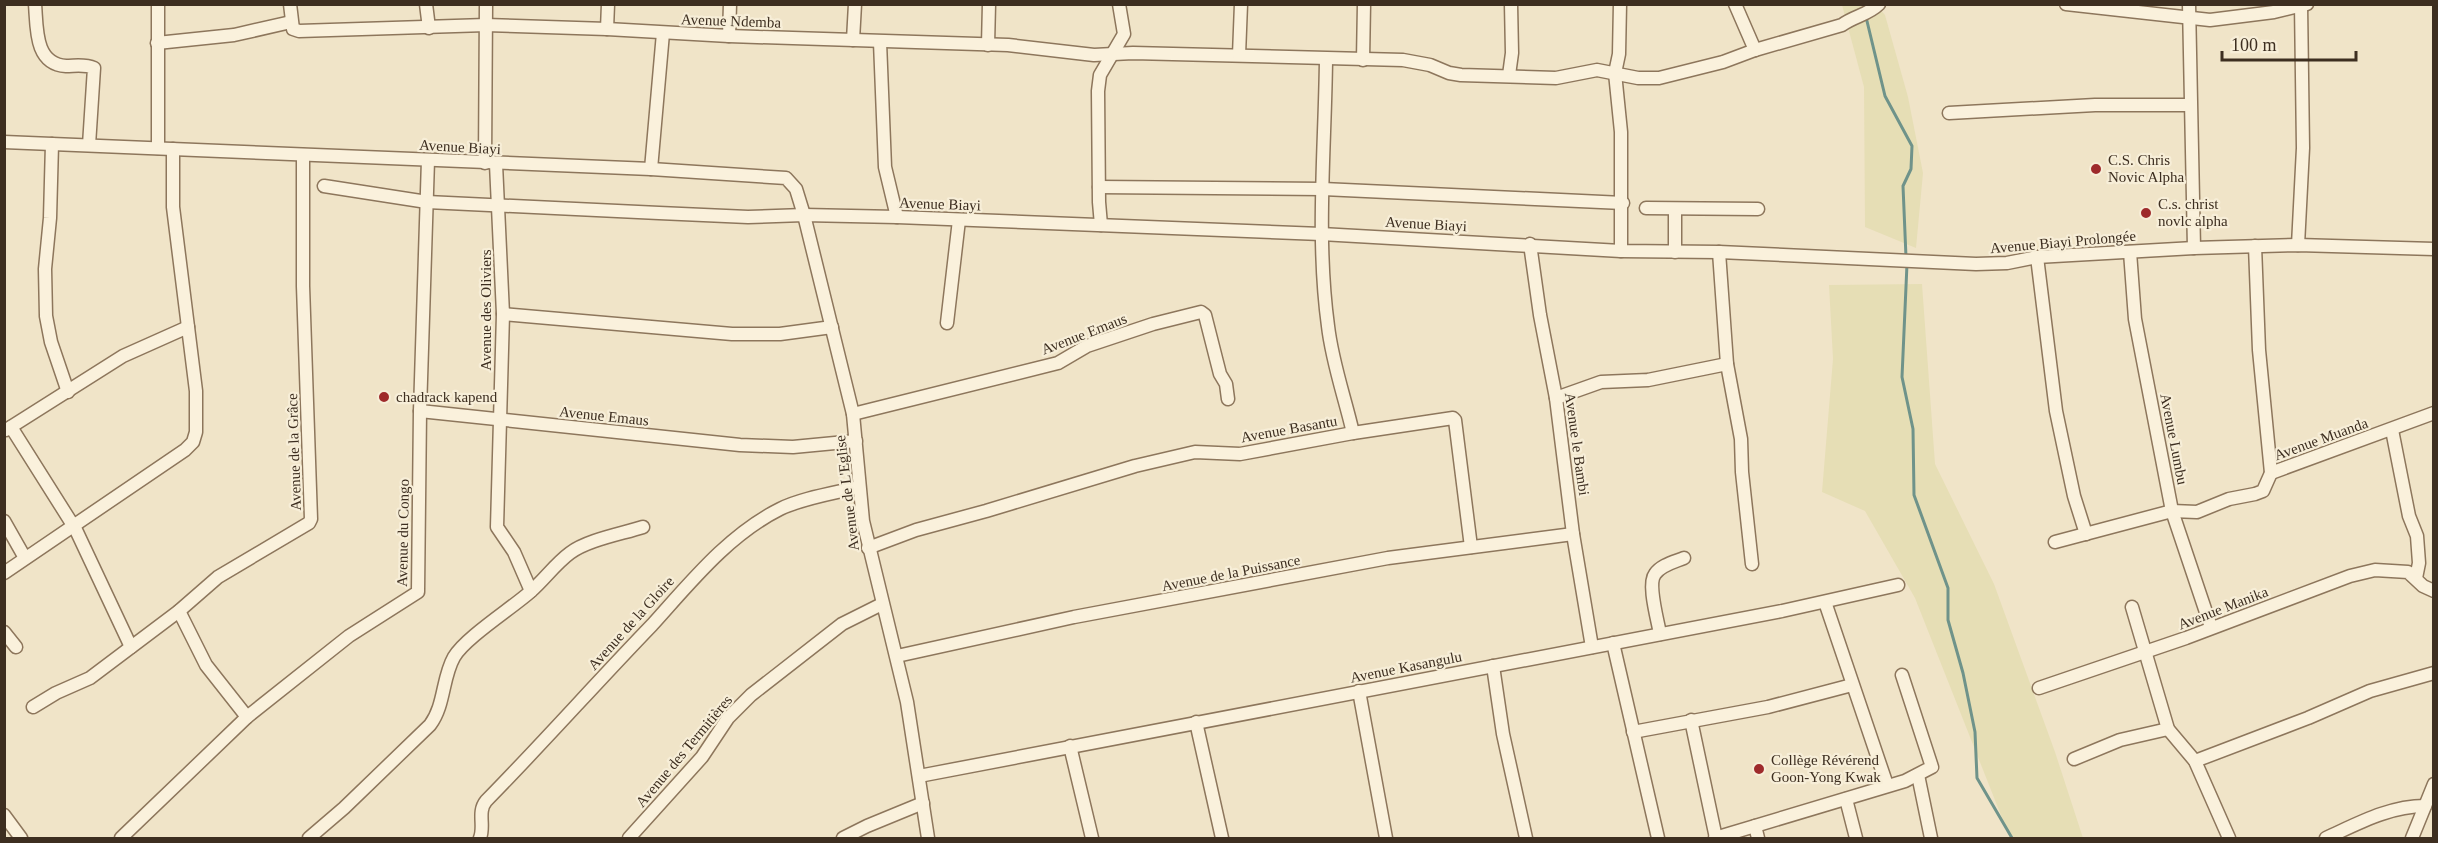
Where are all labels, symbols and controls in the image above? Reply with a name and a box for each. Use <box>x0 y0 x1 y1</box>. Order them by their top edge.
street label: Avenue Ndemba <box>681 11 782 31</box>
scale bar <box>2222 24 2356 62</box>
text: 100 m <box>2231 35 2277 55</box>
street label: Avenue Biayi <box>419 137 501 157</box>
place label: C.S. Chris Novic Alpha <box>2108 152 2185 185</box>
marker: C.S. Chris Novic Alpha <box>2089 162 2103 176</box>
street label: Avenue Biayi <box>899 195 981 213</box>
place label: C.s. christ novlc alpha <box>2158 196 2228 229</box>
marker: C.s. christ novlc alpha <box>2139 206 2153 220</box>
street label: Avenue Biayi <box>1385 214 1467 234</box>
street label: Avenue Biayi Prolongée <box>1989 228 2137 256</box>
street label: Avenue des Oliviers <box>478 249 494 371</box>
street label: Avenue Emaus <box>1039 310 1129 358</box>
place label: chadrack kapend <box>396 389 498 405</box>
marker: chadrack kapend <box>377 390 391 404</box>
street label: Avenue le Bambi <box>1562 391 1592 497</box>
street label: Avenue Lumbu <box>2157 392 2191 486</box>
street label: Avenue de la Grâce <box>284 393 304 511</box>
street label: Avenue Emaus <box>558 403 650 429</box>
street label: Avenue Basantu <box>1240 413 1339 445</box>
street label: Avenue Muanda <box>2272 415 2370 463</box>
street label: Avenue de L'Eglise <box>832 434 862 552</box>
street label: Avenue du Congo <box>394 479 412 587</box>
street label: Avenue de la Puissance <box>1160 552 1302 594</box>
street label: Avenue de la Gloire <box>585 573 677 673</box>
street label: Avenue Manika <box>2176 583 2271 633</box>
street label: Avenue Kasangulu <box>1349 648 1464 686</box>
street label: Avenue des Termitières <box>633 692 735 810</box>
place label: Collège Révérend Goon-Yong Kwak <box>1771 752 1881 785</box>
marker: Collège Révérend Goon-Yong Kwak <box>1752 762 1766 776</box>

